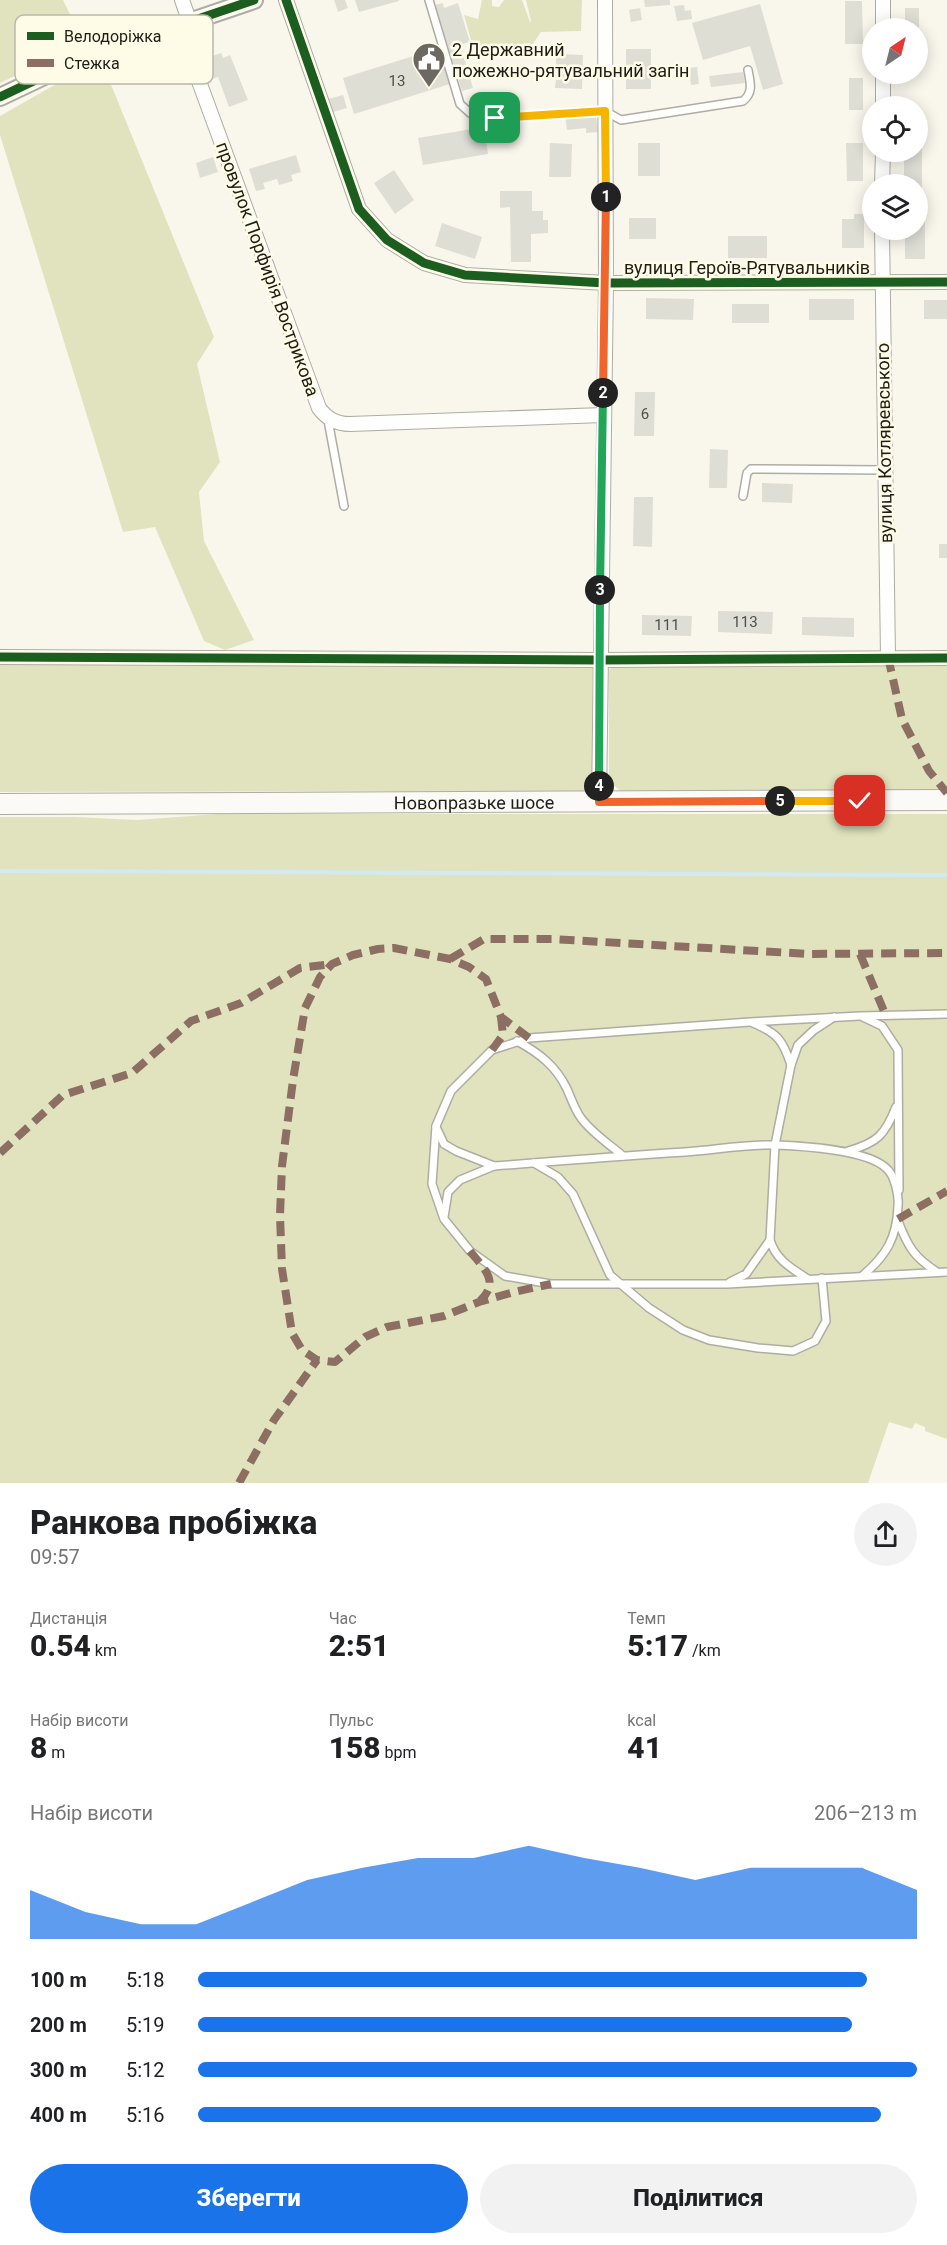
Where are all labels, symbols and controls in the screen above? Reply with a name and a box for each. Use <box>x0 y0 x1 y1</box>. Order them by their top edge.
legend <box>15 15 213 84</box>
north arrow <box>862 18 928 84</box>
map controls <box>862 18 928 240</box>
text: Велодоріжка <box>64 27 162 46</box>
place label: 2 Державний пожежно-рятувальний загін <box>452 39 689 81</box>
public building icon: 2 Державний пожежно-рятувальний загін <box>411 41 447 88</box>
text: Стежка <box>64 54 120 73</box>
house number: 13 <box>389 72 405 90</box>
pin <box>469 92 520 143</box>
button: locate <box>862 96 928 162</box>
icon: arrive <box>478 101 511 134</box>
street label: провулок Порфирія Вострикова <box>212 139 324 399</box>
button: layers <box>862 174 928 240</box>
pin: 1 <box>591 182 621 212</box>
text: 1 <box>601 187 611 206</box>
street label: вулиця Героїв-Рятувальників <box>624 257 870 278</box>
street label: вулиця Котляревського <box>872 343 896 543</box>
pin: 2 <box>588 378 618 408</box>
text: 2 <box>598 383 608 402</box>
house number: 6 <box>641 405 649 423</box>
pin: 3 <box>585 575 615 605</box>
text: 3 <box>595 580 605 599</box>
house number: 113 <box>732 613 758 631</box>
house number: 111 <box>654 616 680 634</box>
pin: 4 <box>584 771 614 801</box>
pin <box>834 775 885 826</box>
text: 4 <box>594 776 604 795</box>
icon: check <box>843 784 876 817</box>
pin: 5 <box>765 786 795 816</box>
street label: Новопразьке шосе <box>394 791 554 813</box>
text: 5 <box>775 791 785 810</box>
text: Ранкова пробіжка <box>30 1503 317 1542</box>
button: share <box>854 1503 917 1566</box>
text: 09:57 <box>30 1545 80 1569</box>
text: Дистанція <box>30 1609 107 1628</box>
text: Час <box>329 1609 357 1628</box>
text: Темп <box>627 1609 666 1628</box>
text: 0.54 <box>30 1628 91 1663</box>
text: 2:51 <box>329 1628 389 1663</box>
text: 5:17 <box>627 1628 688 1663</box>
text: km <box>91 1641 117 1660</box>
text: /km <box>688 1641 721 1660</box>
text: Набір висоти <box>30 1711 128 1730</box>
text: Пульс <box>329 1711 374 1730</box>
text: kcal <box>627 1711 656 1730</box>
text: 8 <box>30 1730 47 1765</box>
text: 158 <box>329 1730 381 1765</box>
text: 41 <box>627 1730 662 1765</box>
text: m <box>47 1743 65 1762</box>
text: bpm <box>381 1743 417 1762</box>
text: Набір висоти <box>30 1801 153 1825</box>
text: 206–213 m <box>814 1801 917 1825</box>
text: 100 m <box>30 1968 87 1992</box>
text: 5:18 <box>126 1968 165 1992</box>
text: 200 m <box>30 2013 87 2037</box>
text: 5:19 <box>126 2013 165 2037</box>
text: 300 m <box>30 2058 87 2082</box>
text: 5:12 <box>126 2058 165 2082</box>
text: 400 m <box>30 2103 87 2127</box>
text: 5:16 <box>126 2103 165 2127</box>
button: Зберегти <box>30 2164 468 2233</box>
button: Поділитися <box>480 2164 917 2233</box>

